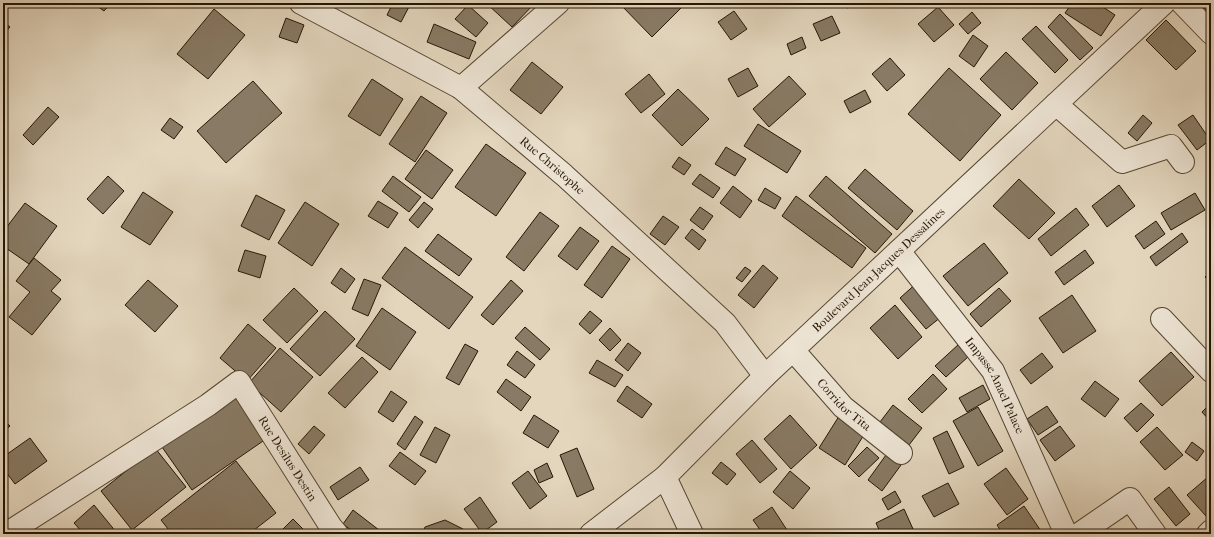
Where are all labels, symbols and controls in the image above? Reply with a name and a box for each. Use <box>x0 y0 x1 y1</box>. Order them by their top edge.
street label: Rue Christophe <box>517 134 588 198</box>
street label: Boulevard Jean-Jacques Dessalines <box>810 204 948 335</box>
street label: Impasse Anael Palace <box>962 334 1027 436</box>
street label: Corridor Tita <box>814 376 874 434</box>
street label: Rue Desilus Destin <box>255 413 320 504</box>

